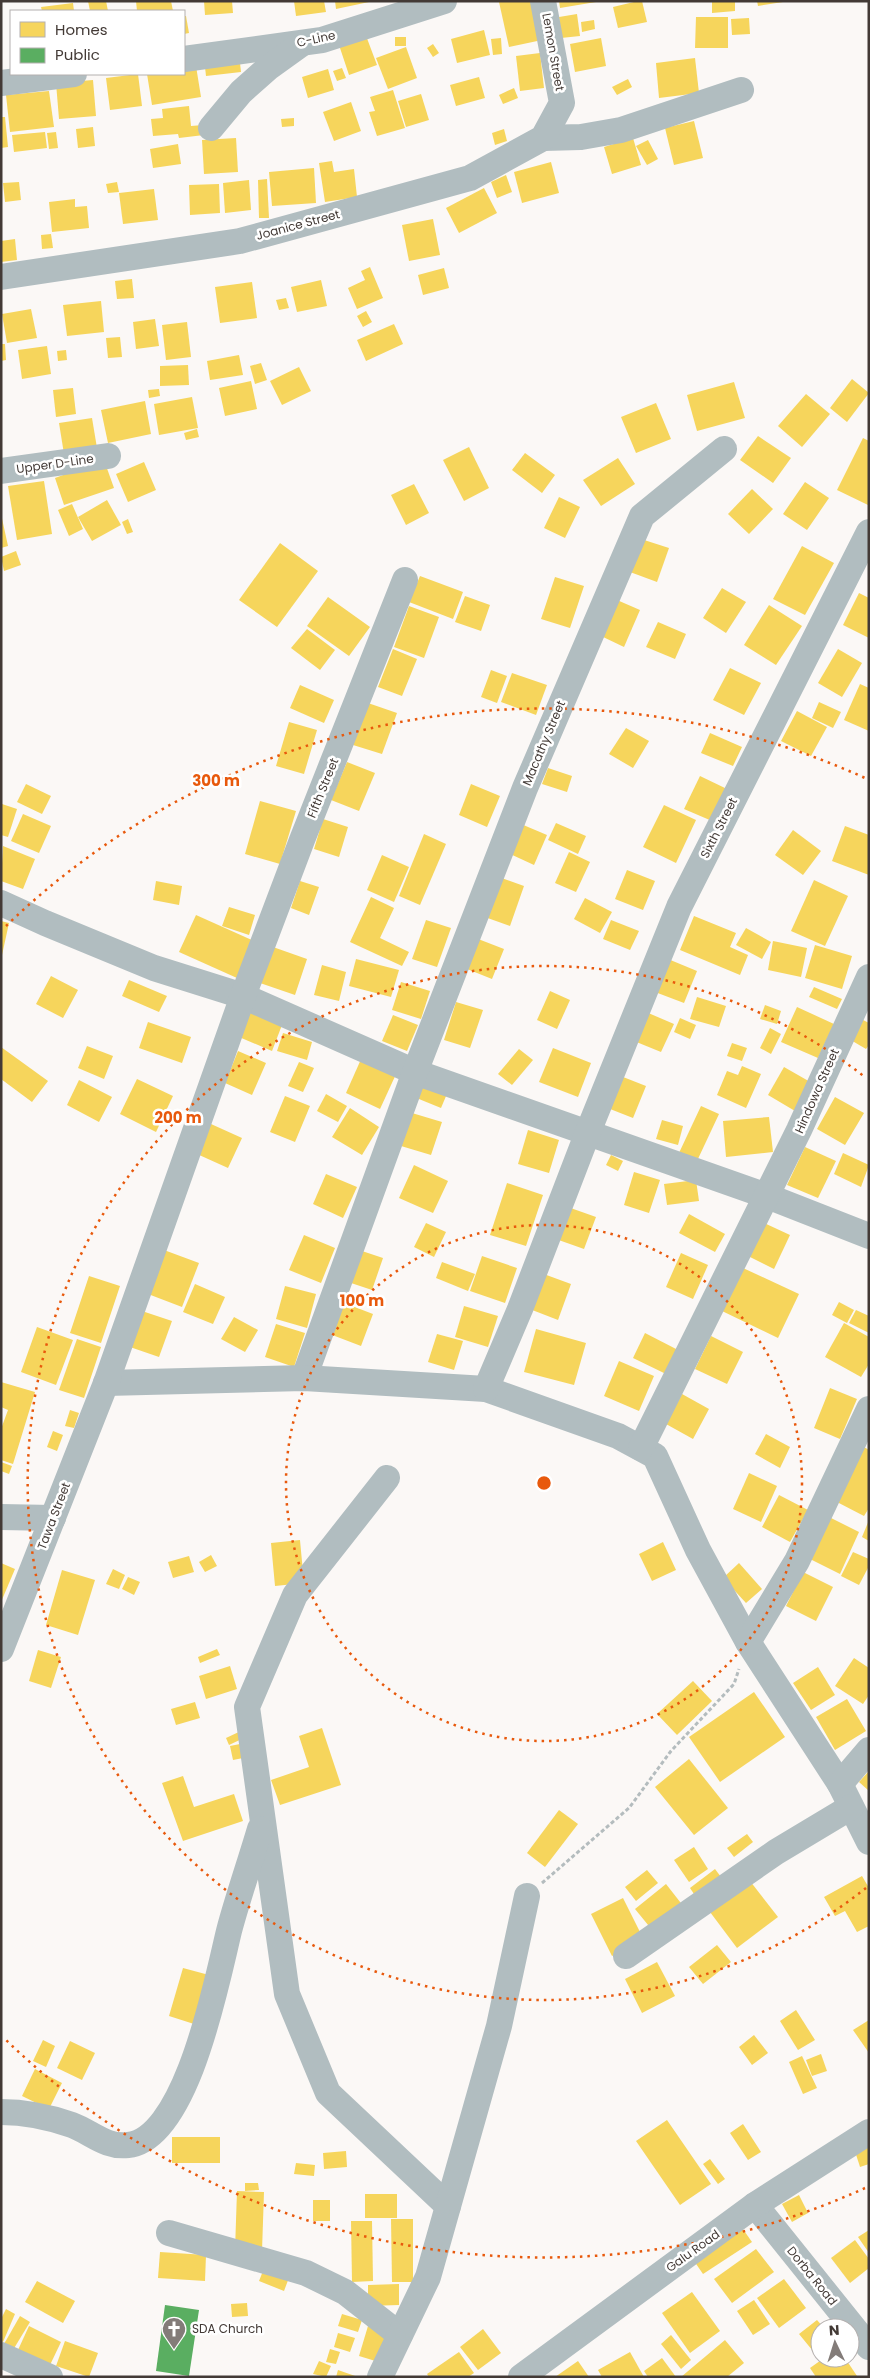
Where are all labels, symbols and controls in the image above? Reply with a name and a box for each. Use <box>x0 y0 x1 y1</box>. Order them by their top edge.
legend <box>10 10 185 75</box>
street label: Lemon Street <box>538 12 569 92</box>
text: Homes <box>55 19 108 40</box>
street label: C-Line <box>295 26 337 51</box>
text: Public <box>55 44 100 65</box>
street label: Joanice Street <box>254 205 342 244</box>
street label: Upper D-Line <box>15 450 95 477</box>
street label: Macathy Street <box>518 698 569 788</box>
street label: Fifth Street <box>303 755 342 820</box>
text: 300 m <box>192 770 240 791</box>
street label: Sixth Street <box>696 794 741 861</box>
street label: Hindowa Street <box>790 1046 843 1136</box>
text: 200 m <box>154 1107 202 1128</box>
text: 100 m <box>340 1290 384 1311</box>
centre of rings <box>535 1474 553 1492</box>
street label: Tawa Street <box>33 1480 74 1552</box>
street label: Galu Road <box>662 2225 723 2276</box>
street label: Dorba Road <box>783 2243 841 2309</box>
church icon: SDA Church <box>161 2316 187 2350</box>
north arrow <box>810 2318 860 2368</box>
place label: SDA Church <box>192 2320 263 2337</box>
text: N <box>828 2320 840 2340</box>

